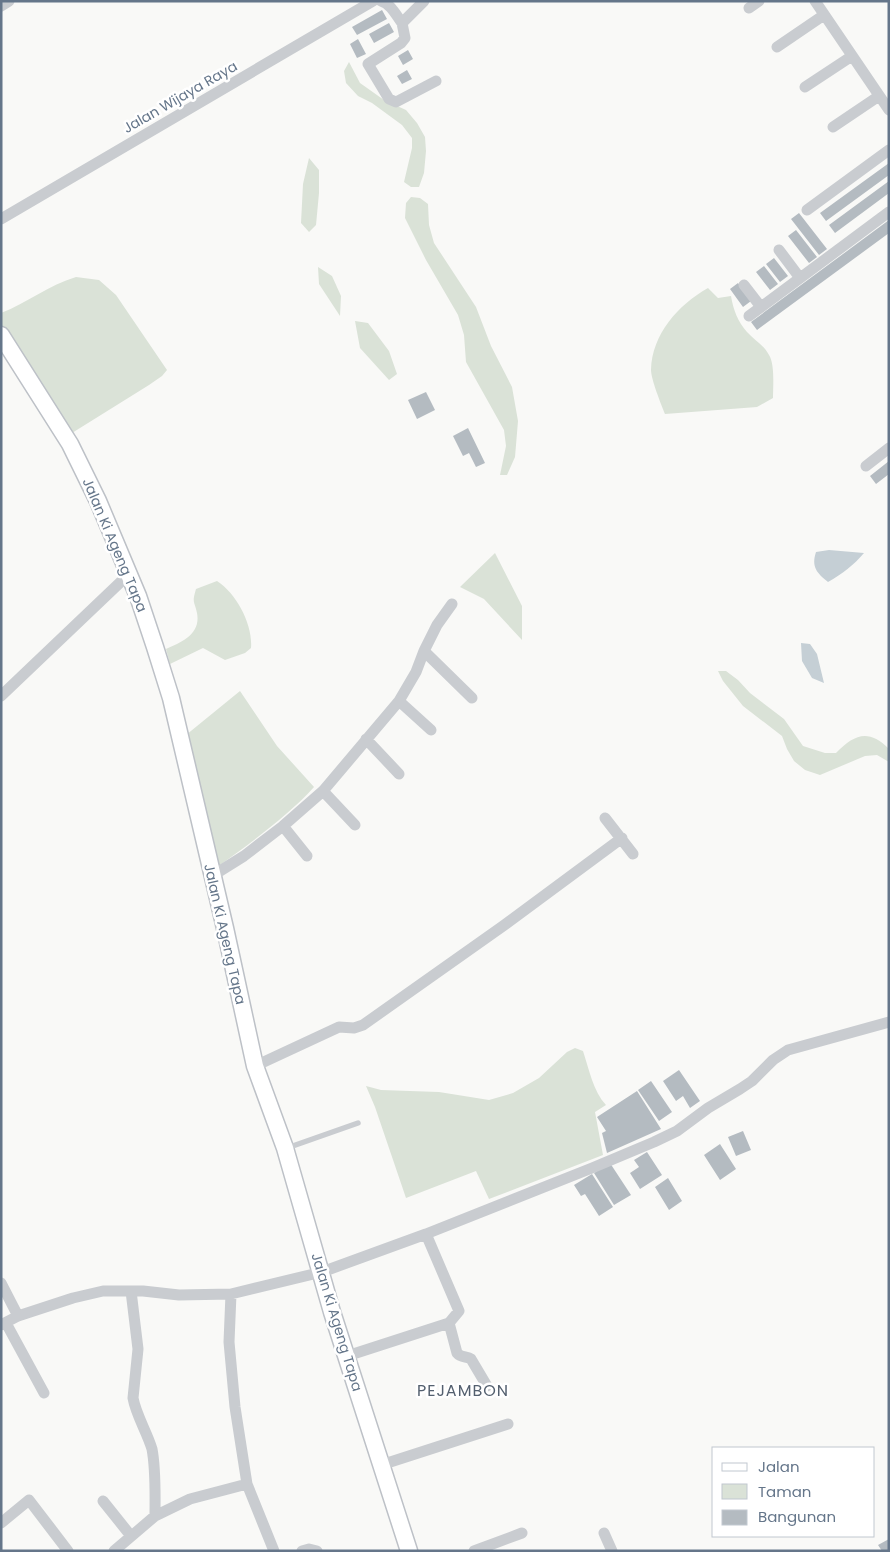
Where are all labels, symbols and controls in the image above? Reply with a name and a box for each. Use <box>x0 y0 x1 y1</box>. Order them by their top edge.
street label: Jalan Wijaya Raya <box>119 56 241 138</box>
street label: Jalan Ki Ageng Tapa <box>78 475 152 615</box>
street label: Jalan Ki Ageng Tapa <box>199 862 251 1006</box>
street label: Jalan Ki Ageng Tapa <box>306 1250 368 1394</box>
district label: PEJAMBON <box>417 1379 509 1402</box>
legend <box>712 1447 875 1537</box>
text: Jalan <box>758 1456 800 1477</box>
text: Taman <box>758 1481 811 1502</box>
text: Bangunan <box>758 1506 836 1527</box>

